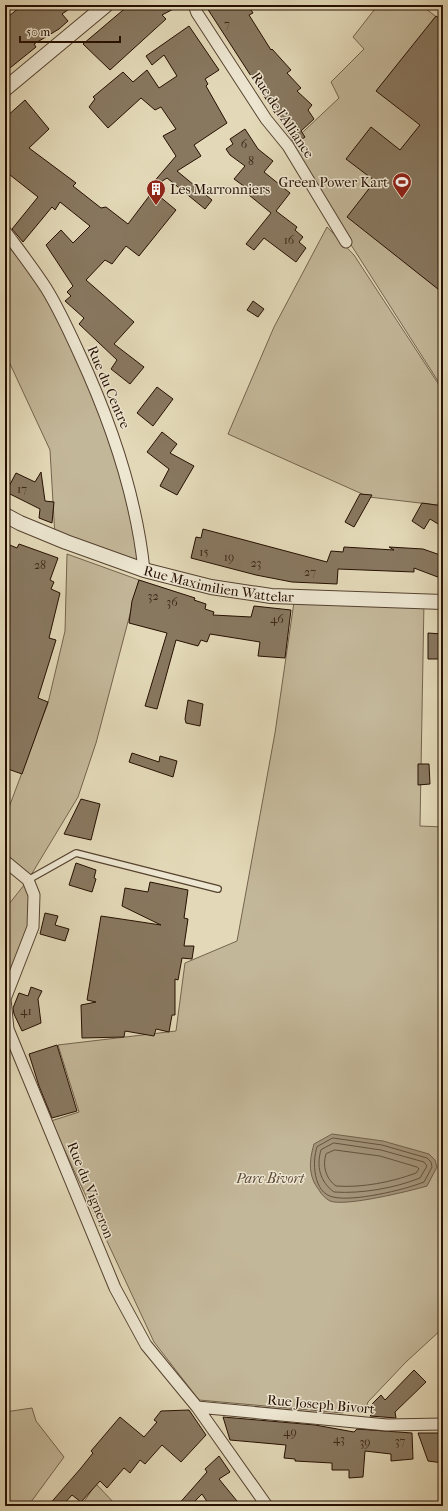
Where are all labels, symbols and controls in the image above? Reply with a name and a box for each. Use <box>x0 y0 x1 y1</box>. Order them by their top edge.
house number: 7 <box>224 17 230 31</box>
scale bar <box>20 18 120 44</box>
text: 50 m <box>26 25 50 39</box>
street label: Rue de l'Alliance <box>248 69 318 162</box>
house number: 6 <box>241 137 248 151</box>
house number: 8 <box>248 154 254 168</box>
sports icon: Green Power Kart <box>391 171 413 199</box>
place label: Green Power Kart <box>278 174 388 191</box>
building icon: Les Marronniers <box>145 178 167 206</box>
place label: Les Marronniers <box>170 181 270 198</box>
house number: 16 <box>284 233 295 247</box>
street label: Rue du Centre <box>83 343 134 431</box>
house number: 17 <box>17 482 27 496</box>
house number: 15 <box>199 545 209 559</box>
house number: 19 <box>224 550 234 564</box>
house number: 23 <box>250 556 262 570</box>
house number: 28 <box>34 558 46 572</box>
street label: Rue Maximilien Wattelar <box>142 562 294 606</box>
house number: 27 <box>304 565 316 579</box>
house number: 32 <box>147 589 159 603</box>
house number: 36 <box>166 595 178 609</box>
house number: 46 <box>270 612 284 626</box>
house number: 41 <box>20 1004 32 1018</box>
street label: Rue du Vigneron <box>63 1139 118 1241</box>
park label: Parc Bivort <box>235 1170 305 1187</box>
street label: Rue Joseph Bivort <box>266 1391 375 1418</box>
house number: 49 <box>283 1425 297 1439</box>
house number: 43 <box>333 1432 345 1446</box>
house number: 37 <box>395 1434 406 1448</box>
house number: 39 <box>359 1435 371 1449</box>

